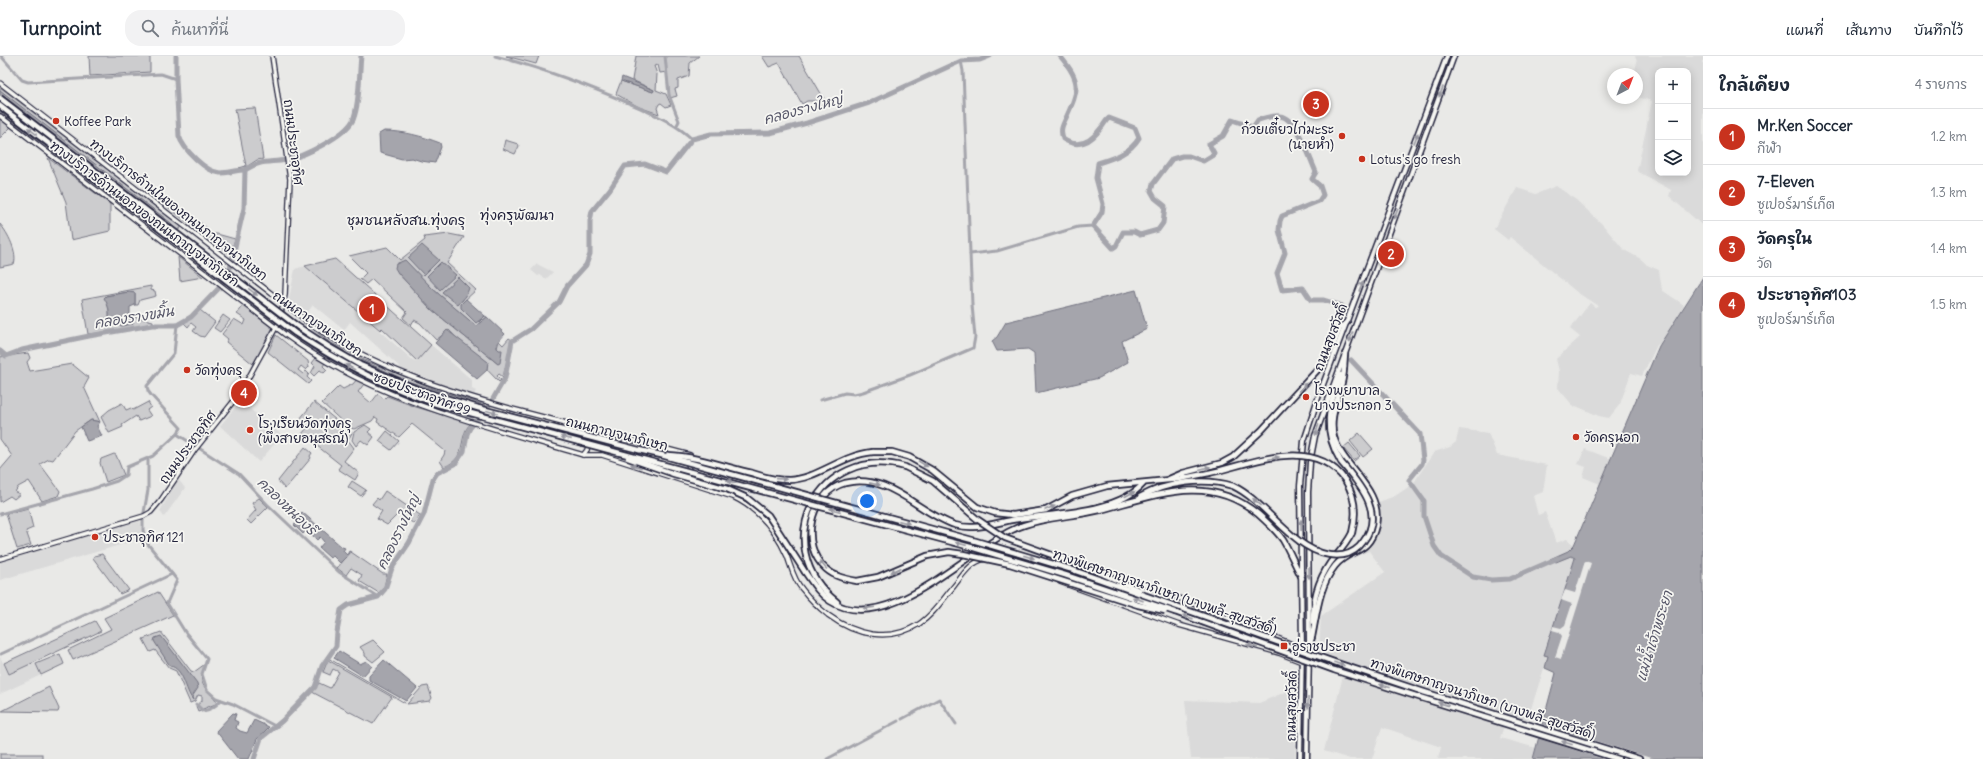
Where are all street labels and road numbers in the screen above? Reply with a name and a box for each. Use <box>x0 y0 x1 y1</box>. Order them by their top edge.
street label: ถนนประชาอุทิศ <box>279 98 307 187</box>
street label: ทางบริการด้านในของถนนกาญจนาภิเษก <box>86 134 272 284</box>
street label: ทางบริการด้านนอกของถนนกาญจนาภิเษก <box>47 136 243 290</box>
street label: ถนนกาญจนาภิเษก <box>270 287 366 360</box>
street label: ถนนสุขสวัสดิ์ <box>1307 300 1352 374</box>
street label: ซอยประชาอุทิศ 99 <box>370 368 473 420</box>
street label: ถนนประชาอุทิศ <box>155 407 221 488</box>
street label: ถนนกาญจนาภิเษก <box>564 413 670 454</box>
street label: ทางพิเศษกาญจนาภิเษก (บางพลี-สุขสวัสดิ์) <box>1050 542 1280 639</box>
street label: ทางพิเศษกาญจนาภิเษก (บางพลี-สุขสวัสดิ์) <box>1368 651 1599 744</box>
street label: ถนนสุขสวัสดิ์ <box>1279 670 1302 742</box>

